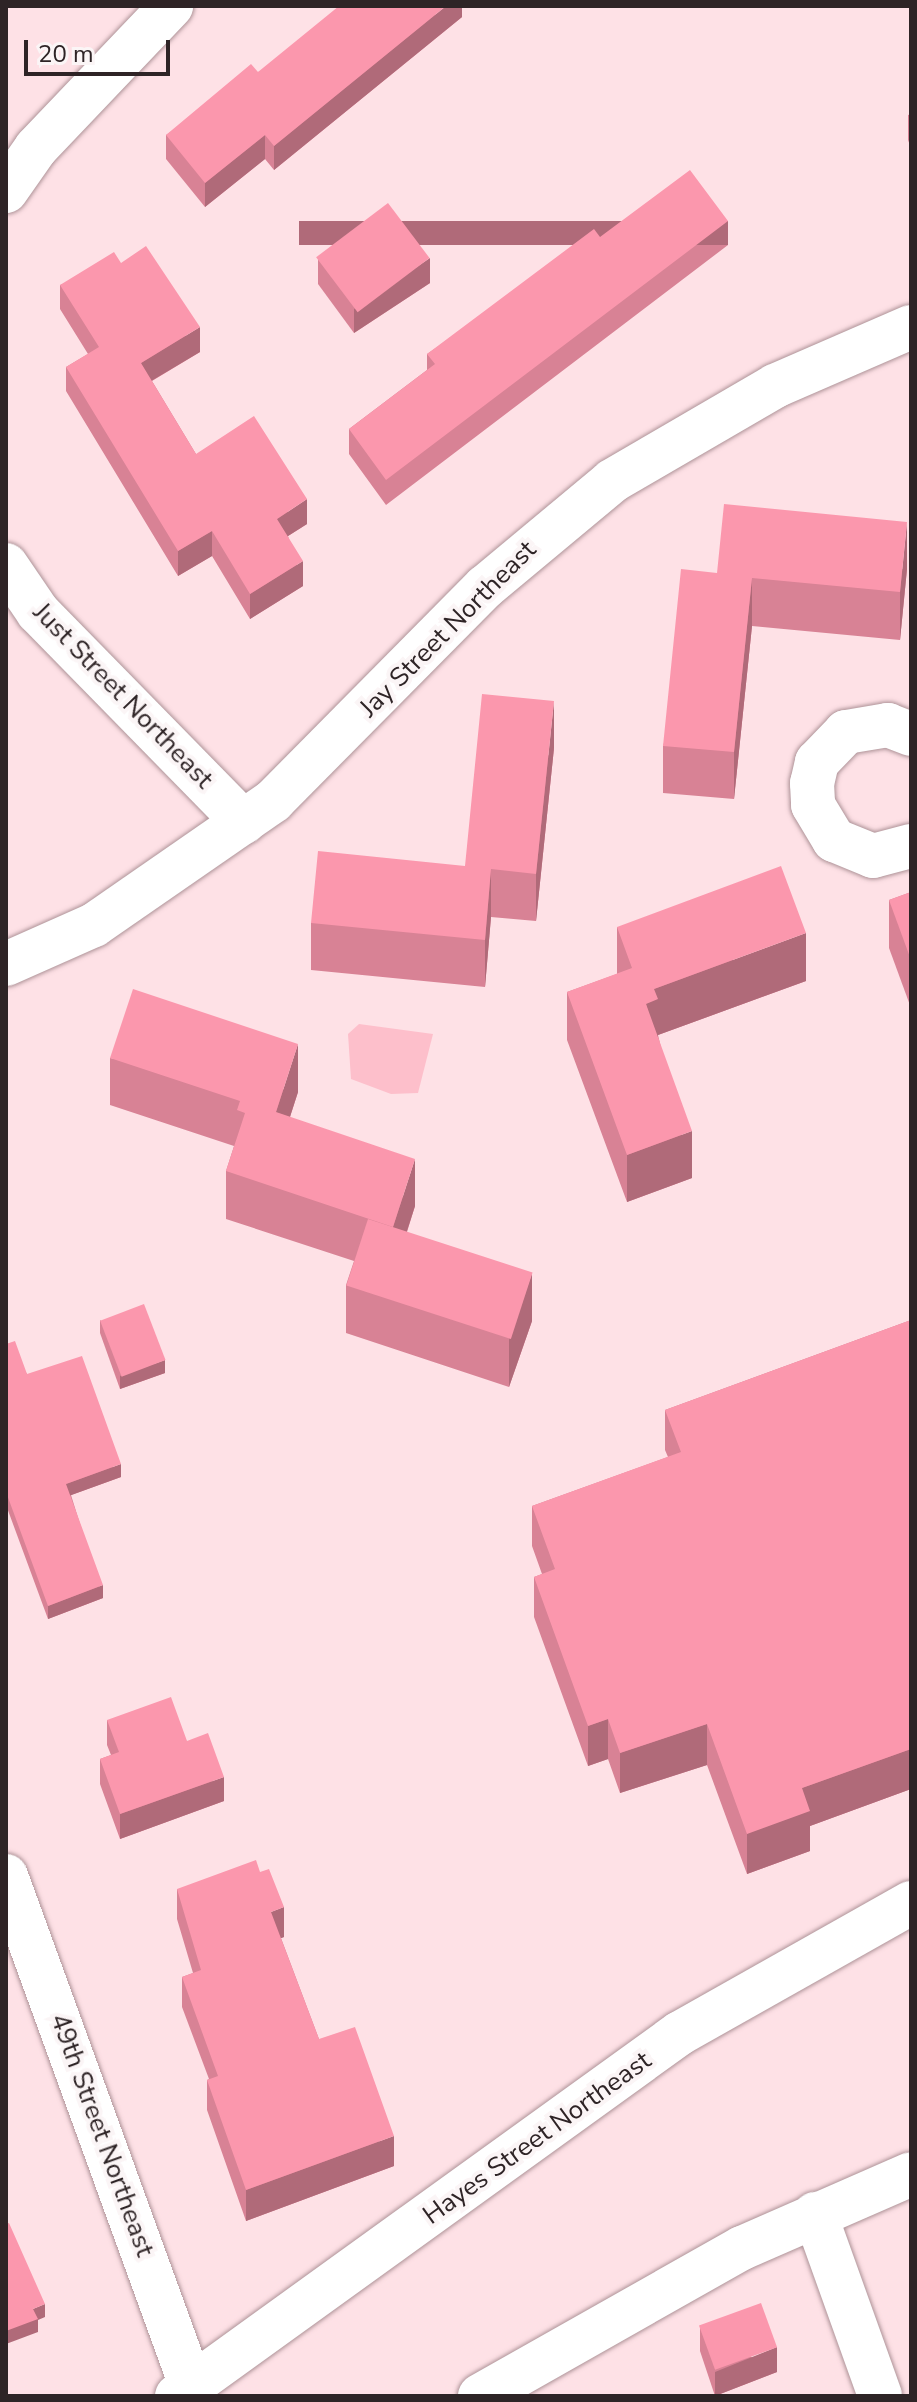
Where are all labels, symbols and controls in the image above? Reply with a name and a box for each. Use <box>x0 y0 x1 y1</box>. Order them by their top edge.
scale bar <box>28 24 174 74</box>
text: 20 m <box>38 38 94 70</box>
street label: Jay Street Northeast <box>353 534 543 724</box>
street label: Just Street Northeast <box>27 597 219 795</box>
street label: 49th Street Northeast <box>44 2009 160 2261</box>
street label: Hayes Street Northeast <box>417 2045 657 2231</box>

